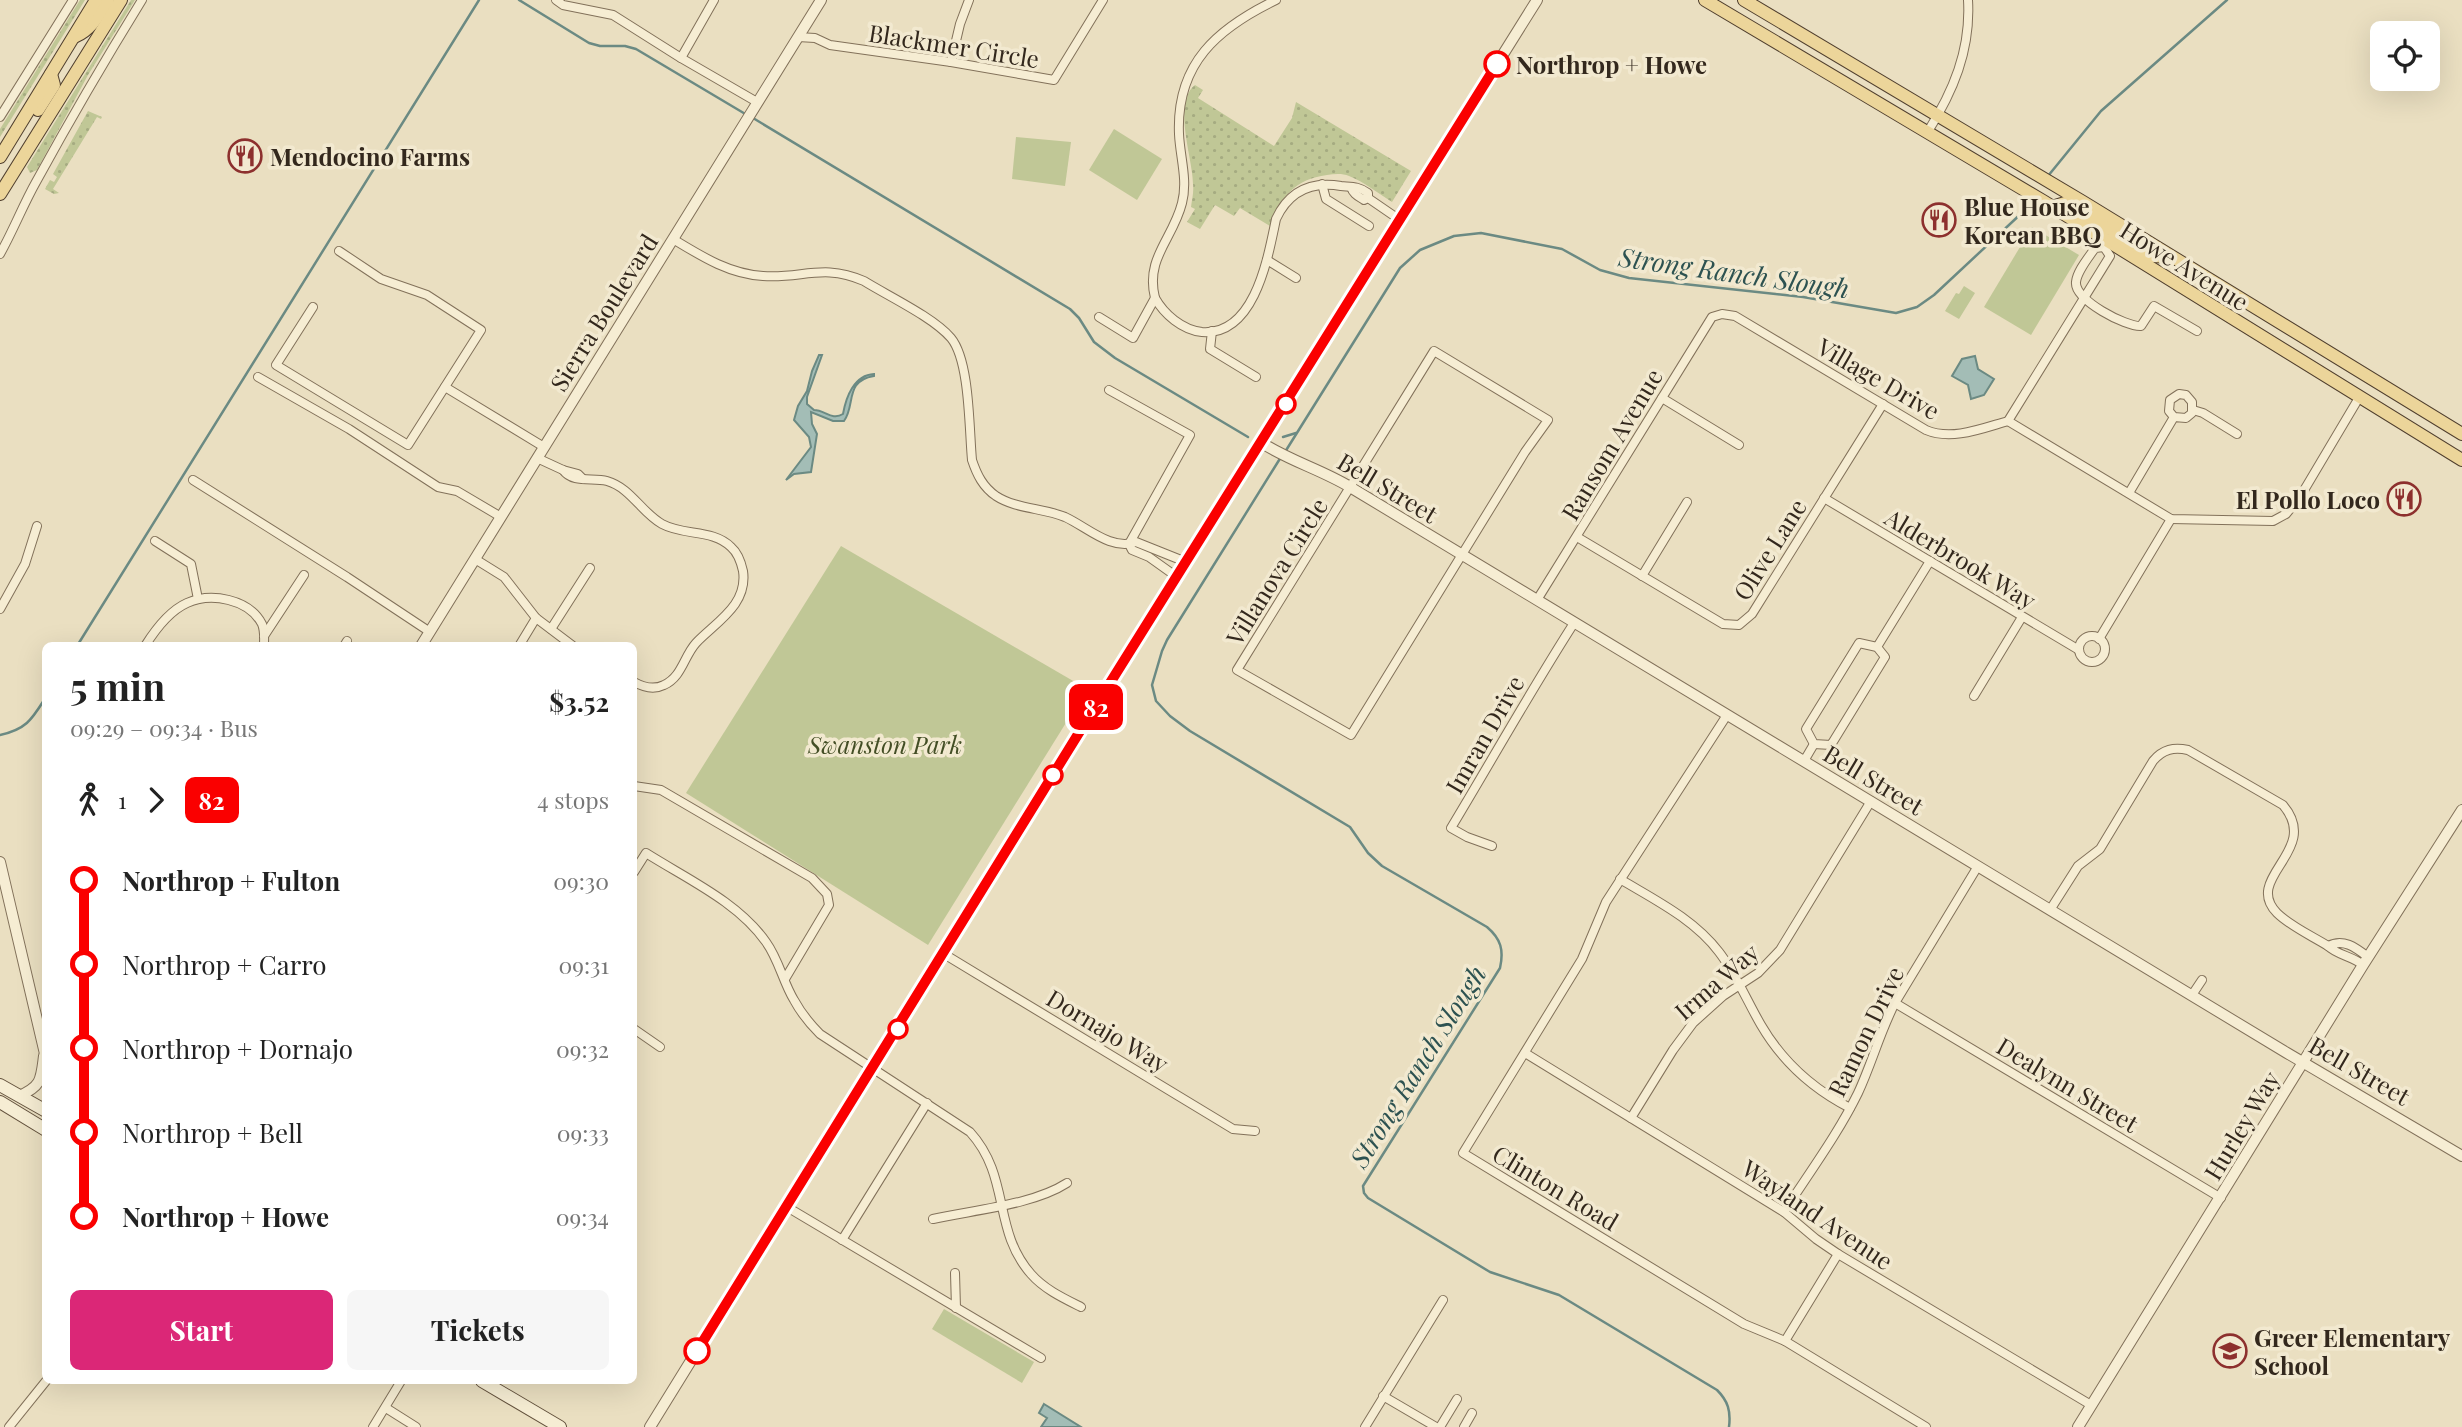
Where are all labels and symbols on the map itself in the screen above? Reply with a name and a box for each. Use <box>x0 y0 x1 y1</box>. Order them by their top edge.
street label: Blackmer Circle <box>866 16 1042 74</box>
place label: Northrop + Howe <box>1516 48 1707 80</box>
marker: Northrop + Howe <box>1484 51 1510 77</box>
restaurant icon: Mendocino Farms <box>226 137 264 175</box>
place label: Mendocino Farms <box>270 140 470 172</box>
place label: Blue House Korean BBQ <box>1964 190 2101 250</box>
restaurant icon: Blue House Korean BBQ <box>1920 201 1958 239</box>
street label: Howe Avenue <box>2115 213 2255 317</box>
street label: Sierra Boulevard <box>542 227 664 397</box>
water label: Strong Ranch Slough <box>1616 238 1851 305</box>
street label: Village Drive <box>1811 330 1946 426</box>
street label: Ransom Avenue <box>1553 362 1669 526</box>
unlabelled marker <box>1276 394 1296 414</box>
street label: Bell Street <box>1332 445 1444 530</box>
restaurant icon: El Pollo Loco <box>2385 480 2423 518</box>
place label: El Pollo Loco <box>2236 483 2380 515</box>
street label: Villanova Circle <box>1217 491 1334 652</box>
street label: Olive Lane <box>1725 492 1813 606</box>
street label: Alderbrook Way <box>1879 500 2042 616</box>
street label: Imran Drive <box>1437 669 1531 799</box>
line badge: 82 <box>1064 684 1128 730</box>
park label: Swanston Park <box>807 728 962 760</box>
street label: Bell Street <box>1818 737 1930 822</box>
unlabelled marker <box>1043 765 1063 785</box>
street label: Irma Way <box>1667 936 1765 1026</box>
water label: Strong Ranch Slough <box>1340 958 1493 1175</box>
street label: Ramon Drive <box>1820 961 1910 1101</box>
street label: Dornajo Way <box>1041 981 1175 1079</box>
unlabelled marker <box>888 1019 908 1039</box>
street label: Bell Street <box>2304 1028 2417 1112</box>
street label: Dealynn Street <box>1991 1029 2145 1139</box>
street label: Hurley Way <box>2196 1065 2286 1185</box>
street label: Clinton Road <box>1487 1137 1625 1237</box>
street label: Wayland Avenue <box>1736 1151 1900 1276</box>
place label: Greer Elementary School <box>2254 1321 2451 1381</box>
school or university icon: Greer Elementary School <box>2211 1332 2249 1370</box>
unlabelled marker <box>684 1338 710 1364</box>

